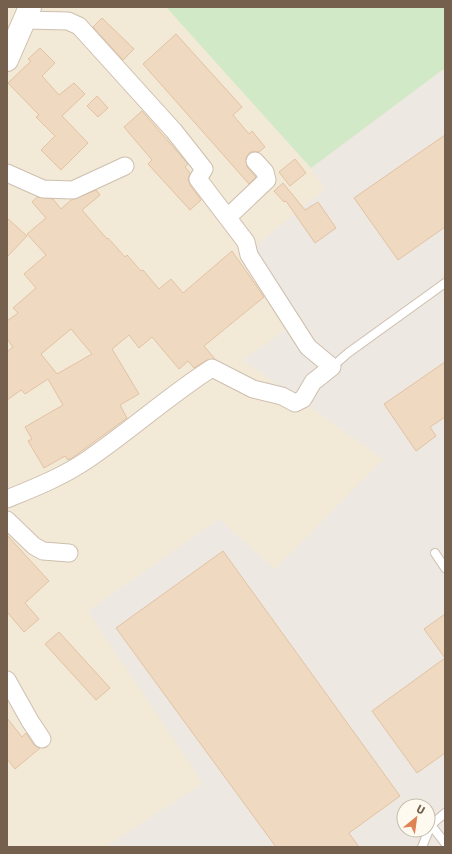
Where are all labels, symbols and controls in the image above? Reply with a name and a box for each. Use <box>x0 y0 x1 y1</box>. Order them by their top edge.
north arrow <box>396 798 436 838</box>
text: U <box>414 800 428 818</box>

